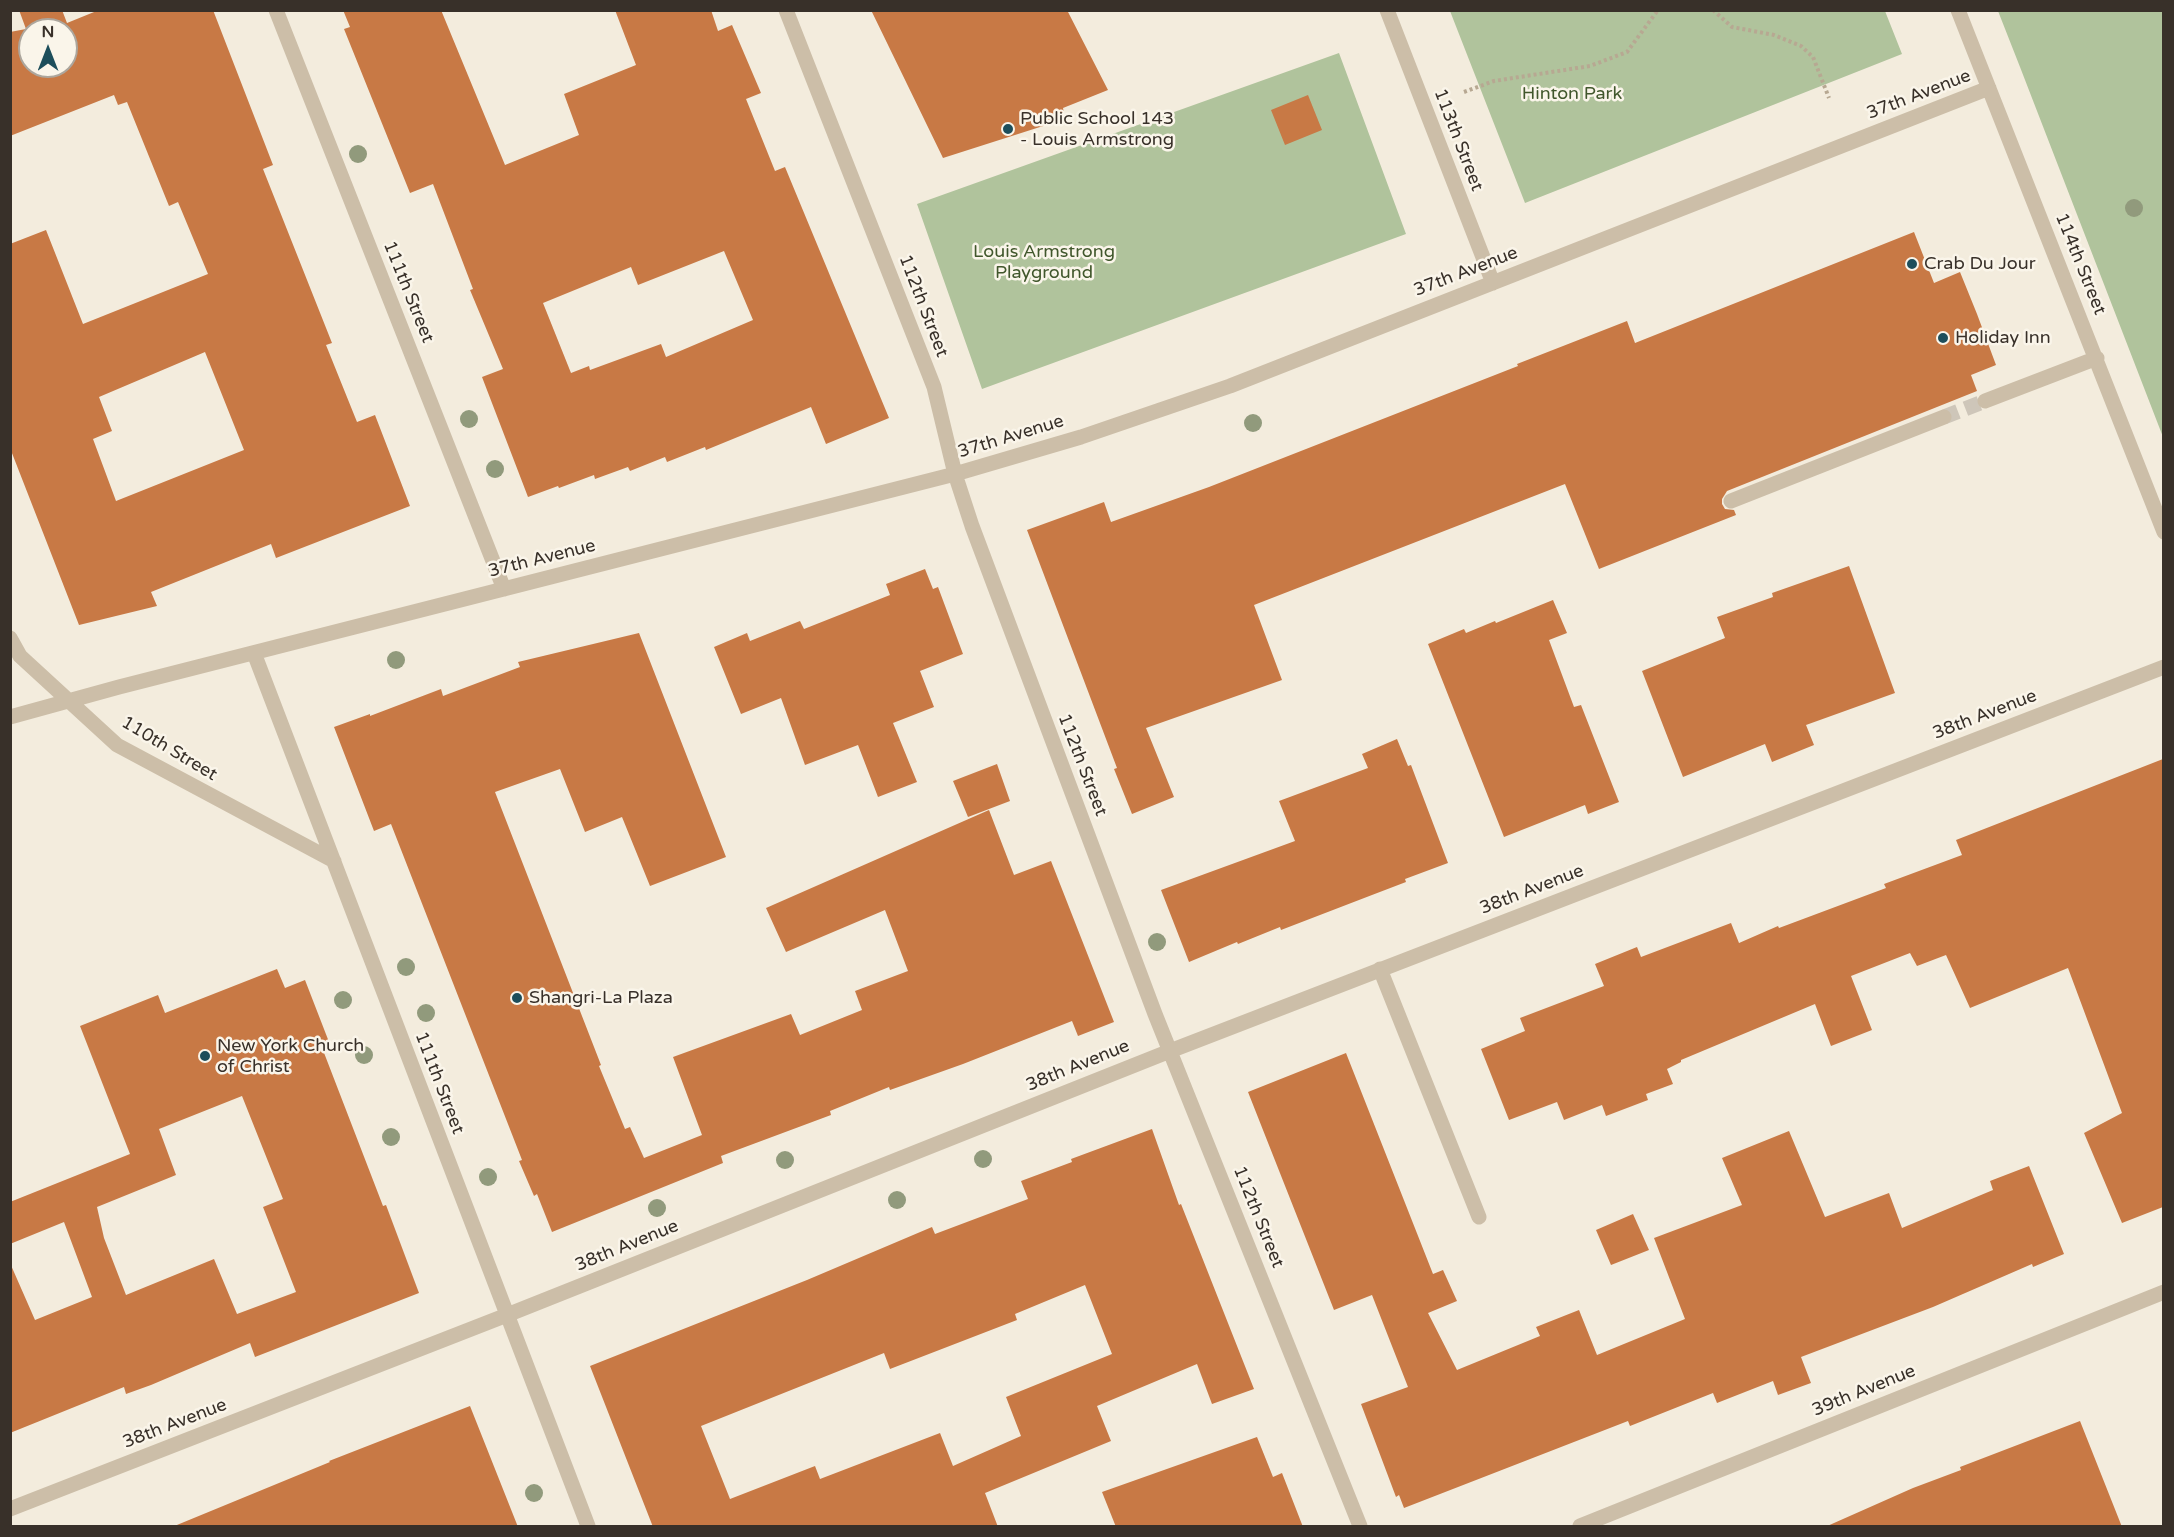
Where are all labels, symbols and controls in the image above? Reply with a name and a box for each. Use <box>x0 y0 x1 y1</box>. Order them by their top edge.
north arrow <box>18 18 78 78</box>
text: N <box>42 22 54 42</box>
street label: 37th Avenue <box>1864 65 1974 125</box>
park label: Hinton Park <box>1522 83 1622 105</box>
street label: 113th Street <box>1429 86 1487 194</box>
place label: Public School 143 - Louis Armstrong <box>1020 108 1174 150</box>
marker: Public School 143 - Louis Armstrong <box>1001 122 1015 136</box>
street label: 114th Street <box>2050 210 2110 318</box>
street label: 111th Street <box>378 238 438 346</box>
park label: Louis Armstrong Playground <box>973 241 1115 284</box>
street label: 37th Avenue <box>1411 242 1521 302</box>
street label: 112th Street <box>894 252 952 360</box>
place label: Crab Du Jour <box>1924 253 2036 275</box>
marker: Crab Du Jour <box>1905 257 1919 271</box>
place label: Holiday Inn <box>1955 327 2051 349</box>
marker: Holiday Inn <box>1936 331 1950 345</box>
street label: 37th Avenue <box>955 411 1067 463</box>
street label: 37th Avenue <box>486 535 598 583</box>
street label: 38th Avenue <box>1930 685 2040 745</box>
street label: 112th Street <box>1053 711 1111 819</box>
street label: 110th Street <box>117 712 221 786</box>
street label: 38th Avenue <box>1477 860 1587 920</box>
place label: Shangri-La Plaza <box>529 987 673 1009</box>
marker: Shangri-La Plaza <box>510 991 524 1005</box>
street label: 111th Street <box>410 1029 468 1137</box>
place label: New York Church of Christ <box>217 1035 364 1078</box>
street label: 38th Avenue <box>1023 1035 1133 1097</box>
marker: New York Church of Christ <box>198 1049 212 1063</box>
street label: 112th Street <box>1228 1163 1288 1271</box>
street label: 38th Avenue <box>572 1215 682 1277</box>
street label: 39th Avenue <box>1809 1360 1919 1422</box>
street label: 38th Avenue <box>120 1394 230 1454</box>

